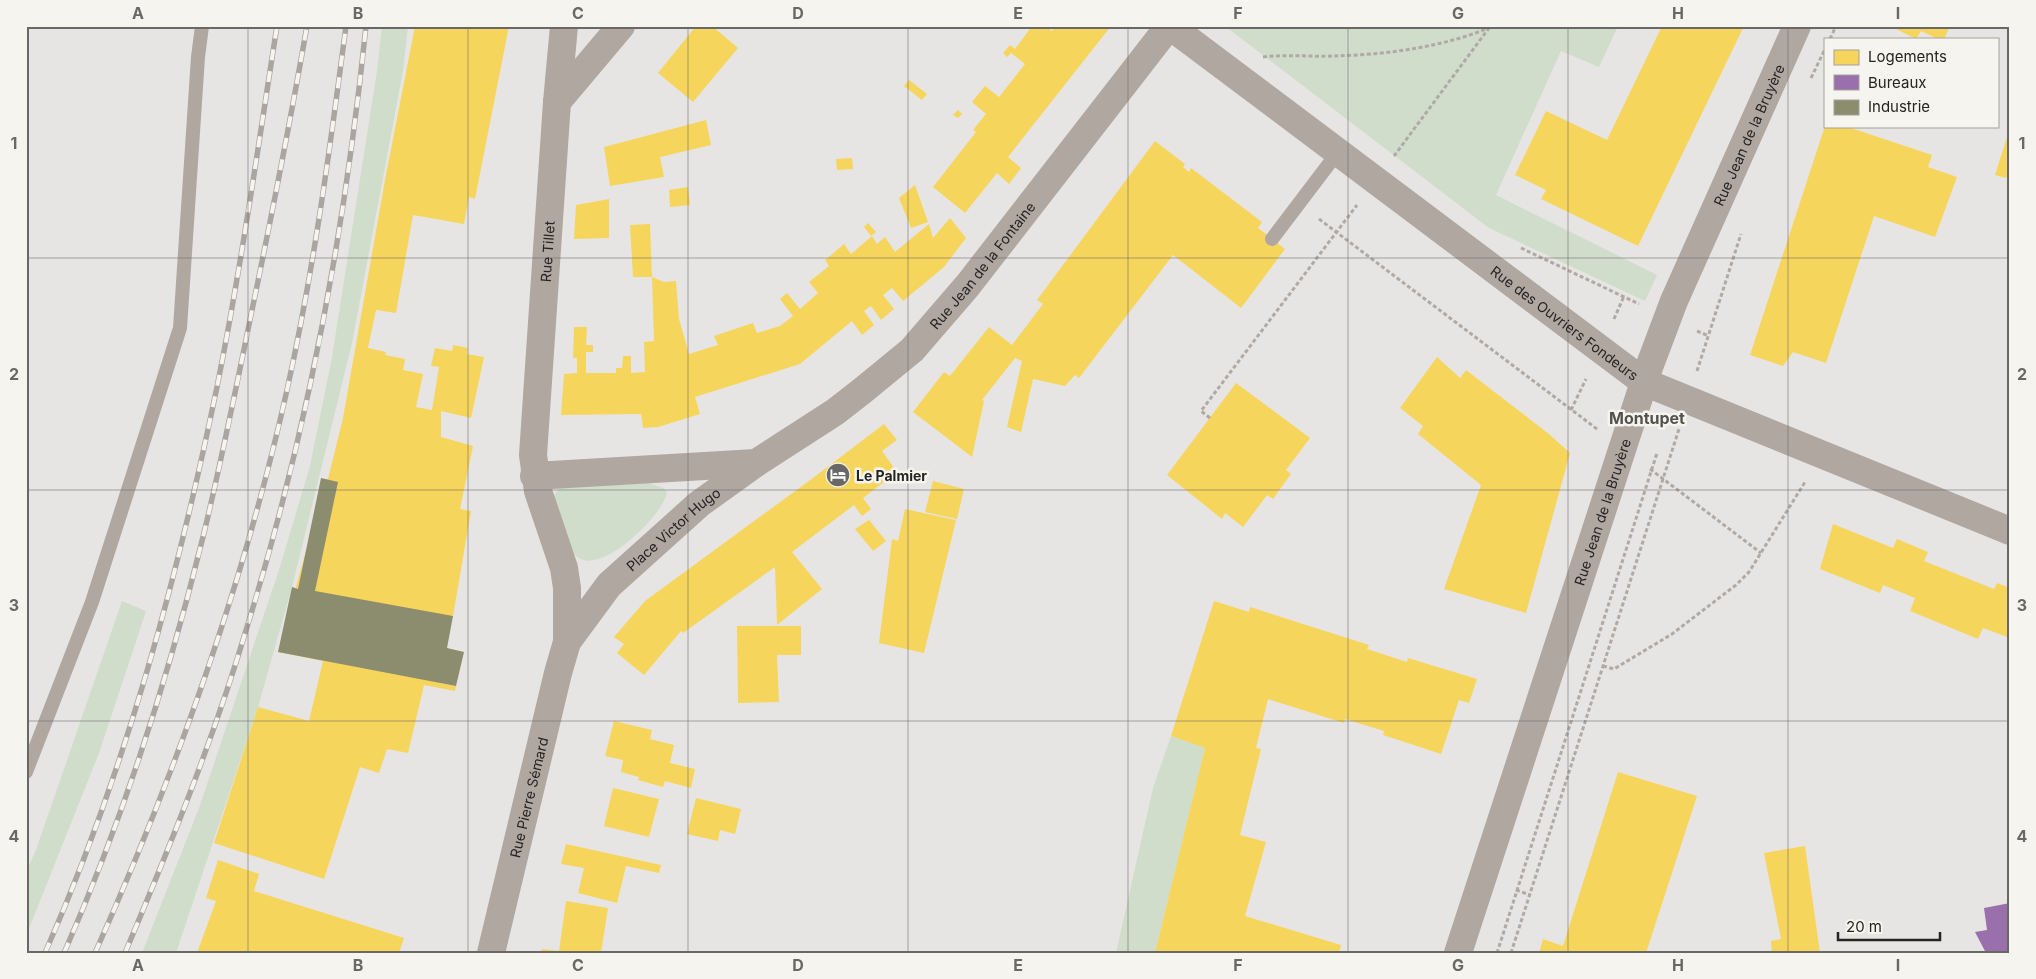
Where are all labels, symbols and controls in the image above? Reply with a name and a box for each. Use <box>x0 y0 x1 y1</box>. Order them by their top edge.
text: A <box>132 3 144 23</box>
text: B <box>353 3 363 23</box>
text: C <box>572 3 584 23</box>
text: D <box>792 3 804 23</box>
text: E <box>1013 3 1023 23</box>
text: F <box>1233 3 1243 23</box>
text: G <box>1452 3 1464 23</box>
text: H <box>1672 3 1684 23</box>
text: I <box>1896 3 1900 23</box>
legend <box>1824 38 1998 128</box>
text: Logements <box>1868 47 1947 66</box>
street label: Rue Jean de la Bruyère <box>1709 61 1787 208</box>
text: Bureaux <box>1868 73 1926 92</box>
text: Industrie <box>1868 97 1930 116</box>
text: 1 <box>11 133 17 153</box>
text: 1 <box>2019 133 2025 153</box>
street label: Rue Jean de la Fontaine <box>926 198 1038 332</box>
street label: Rue Tillet <box>536 220 557 283</box>
street label: Rue des Ouvriers Fondeurs <box>1488 262 1642 384</box>
text: 2 <box>9 364 19 384</box>
text: 2 <box>2017 364 2027 384</box>
district label: Montupet <box>1609 408 1685 428</box>
street label: Rue Jean de la Bruyère <box>1570 436 1634 587</box>
hotel icon: Le Palmier <box>825 462 851 488</box>
place label: Le Palmier <box>856 467 927 484</box>
street label: Place Victor Hugo <box>622 483 723 574</box>
text: 3 <box>9 595 19 615</box>
text: 3 <box>2017 595 2027 615</box>
street label: Rue Pierre Sémard <box>506 735 551 859</box>
text: 4 <box>9 826 20 846</box>
text: 4 <box>2017 826 2028 846</box>
scale bar <box>1838 909 1941 941</box>
text: 20 m <box>1846 917 1882 936</box>
text: A <box>132 955 144 975</box>
text: B <box>353 955 363 975</box>
text: C <box>572 955 584 975</box>
text: D <box>792 955 804 975</box>
text: E <box>1013 955 1023 975</box>
text: F <box>1233 955 1243 975</box>
text: G <box>1452 955 1464 975</box>
text: H <box>1672 955 1684 975</box>
text: I <box>1896 955 1900 975</box>

